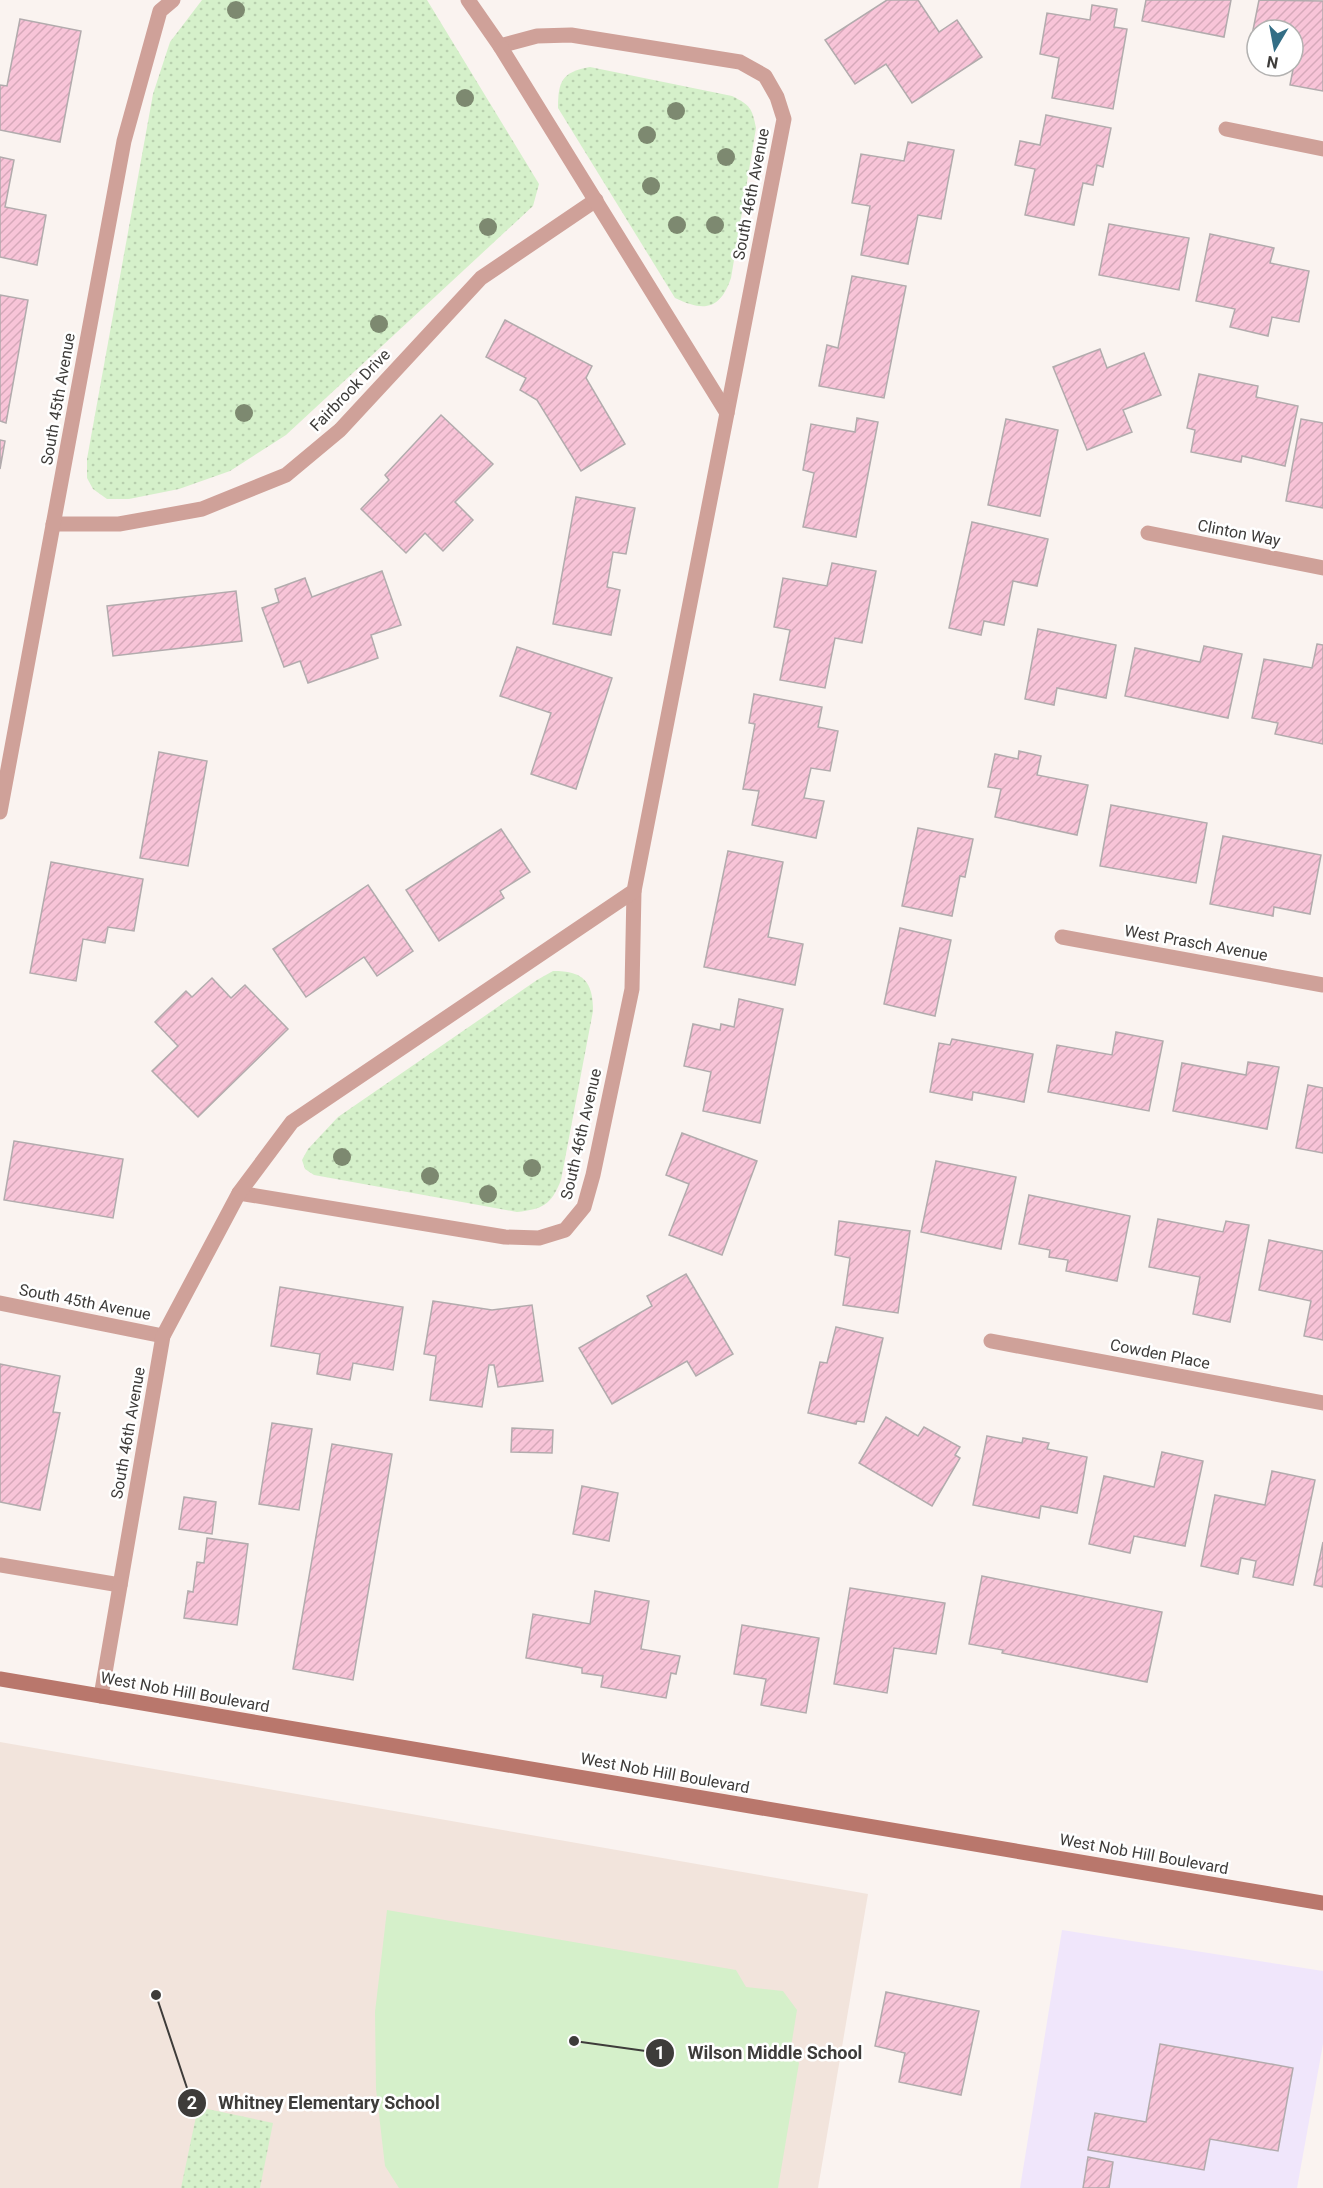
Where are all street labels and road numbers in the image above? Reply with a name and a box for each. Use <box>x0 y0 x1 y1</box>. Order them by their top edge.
street label: South 46th Avenue <box>729 127 773 261</box>
street label: South 45th Avenue <box>37 331 79 467</box>
street label: Fairbrook Drive <box>306 345 394 435</box>
street label: Clinton Way <box>1196 516 1283 550</box>
street label: West Prasch Avenue <box>1123 921 1269 965</box>
street label: South 46th Avenue <box>557 1067 605 1201</box>
street label: South 45th Avenue <box>18 1280 152 1324</box>
street label: Cowden Place <box>1108 1335 1212 1373</box>
street label: South 46th Avenue <box>107 1365 149 1501</box>
street label: West Nob Hill Boulevard <box>99 1668 271 1716</box>
street label: West Nob Hill Boulevard <box>579 1749 751 1797</box>
street label: West Nob Hill Boulevard <box>1058 1830 1230 1878</box>

